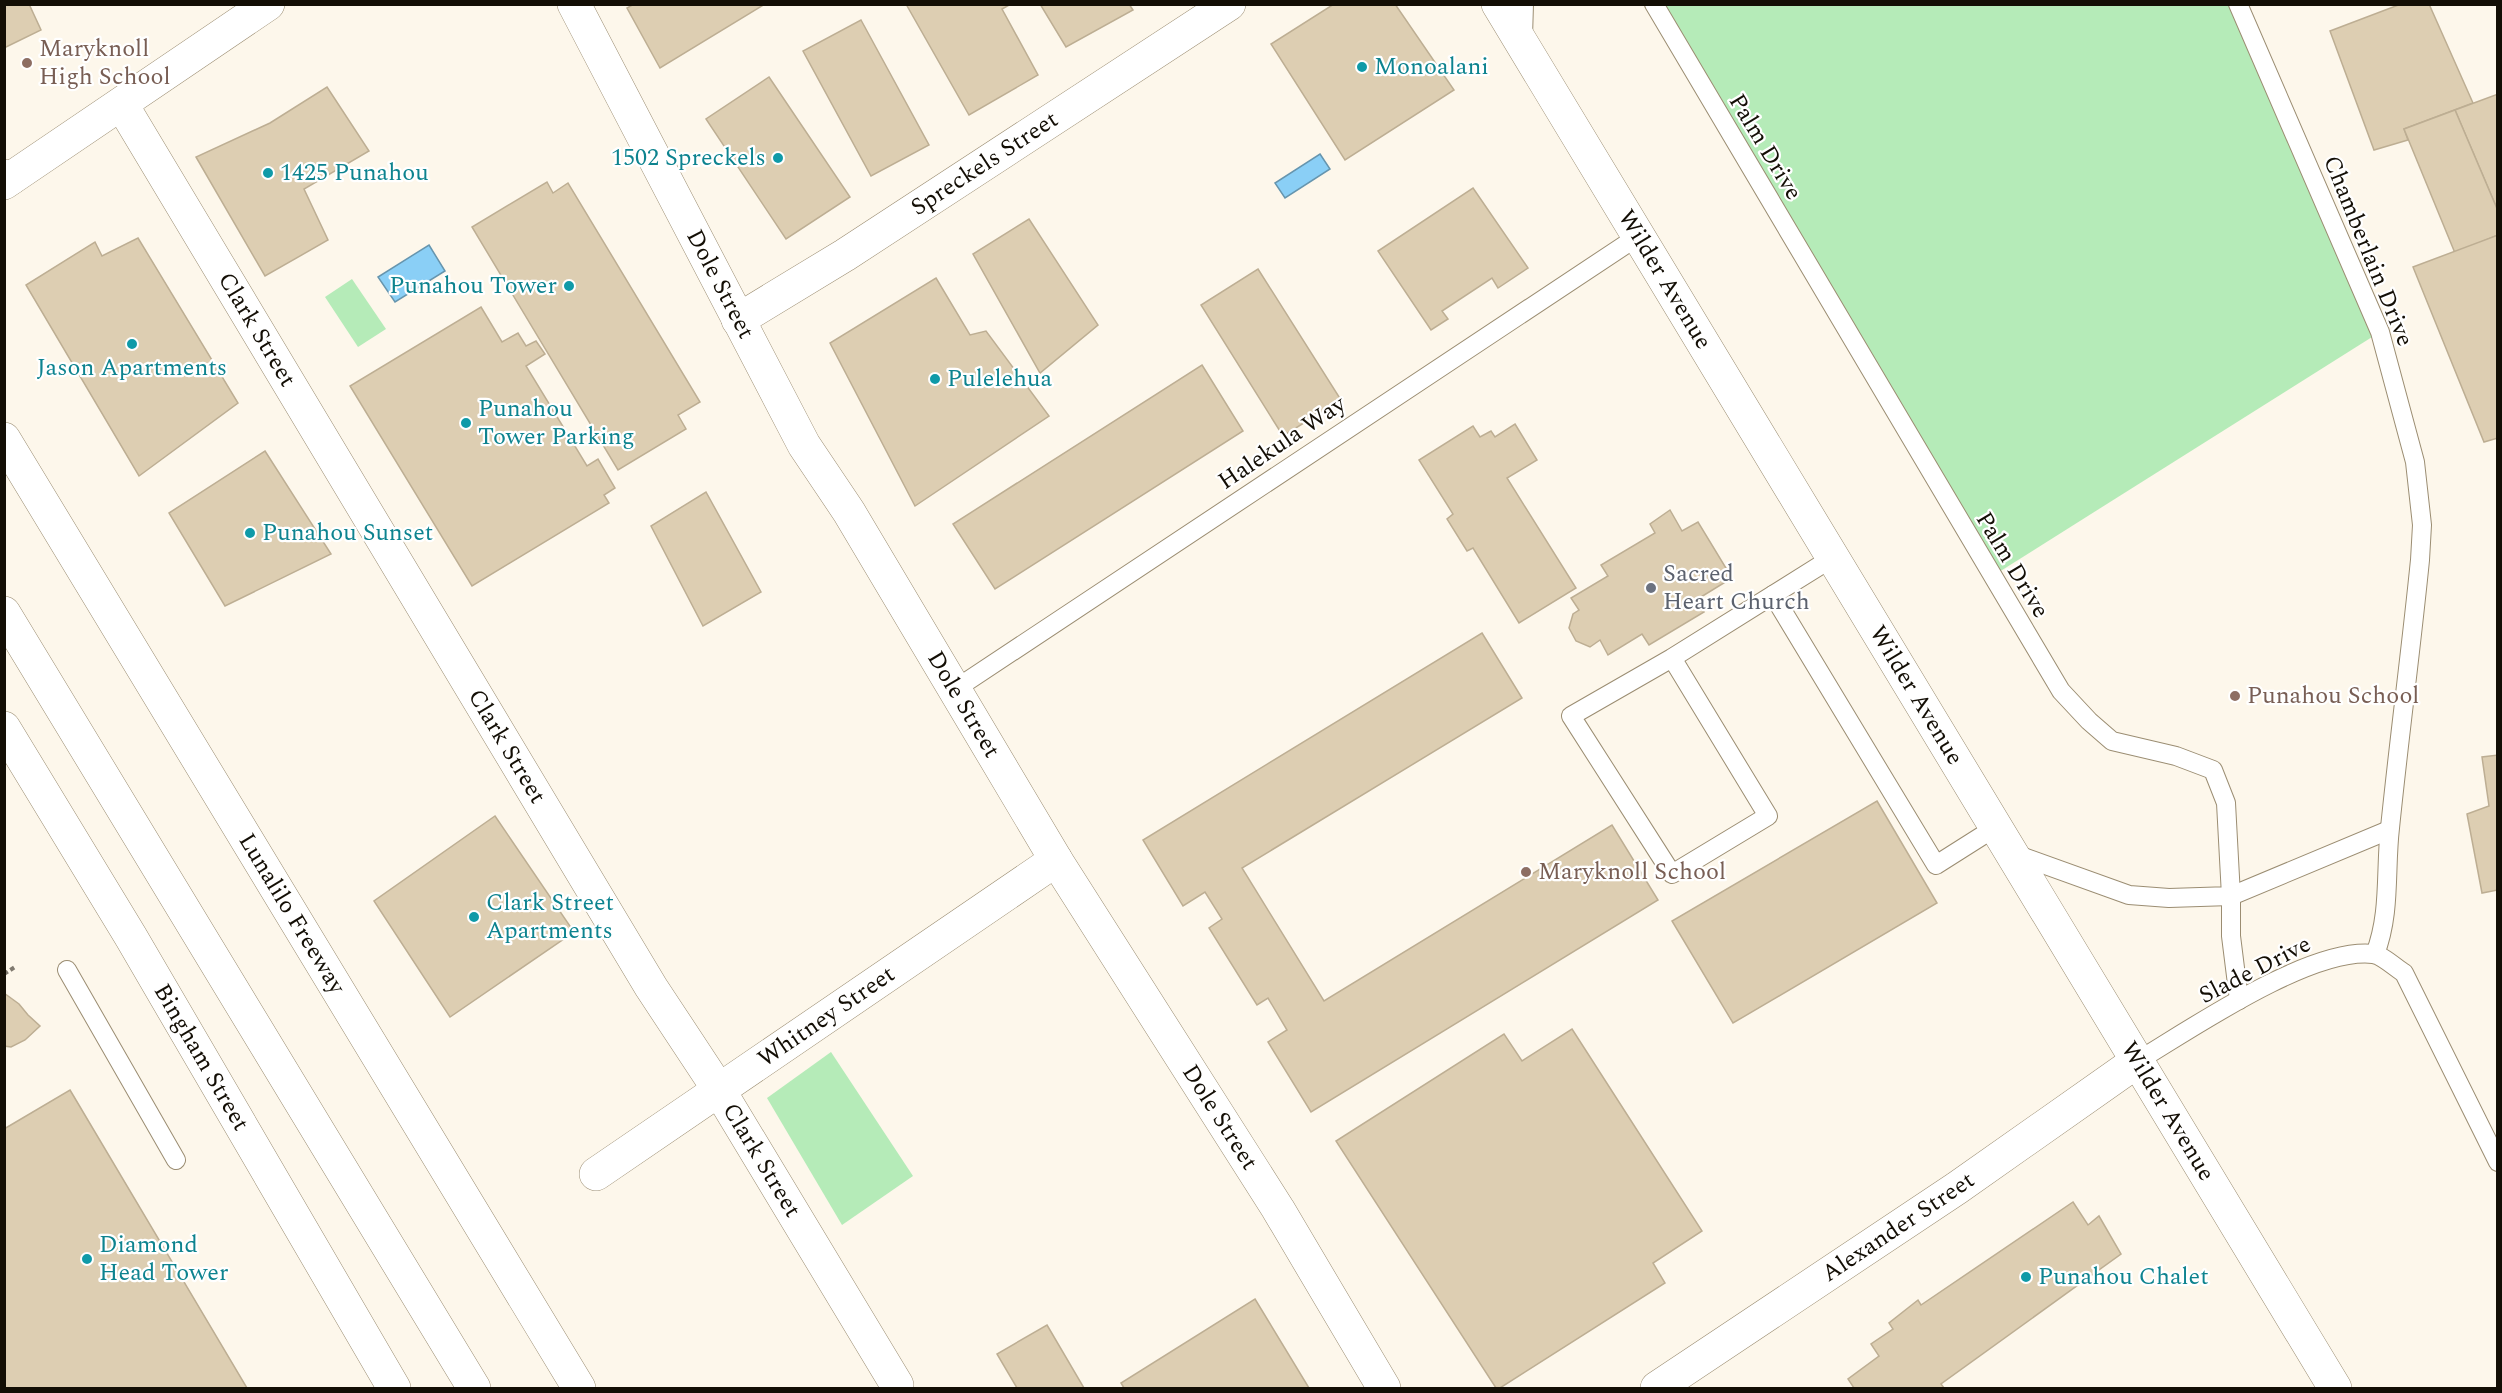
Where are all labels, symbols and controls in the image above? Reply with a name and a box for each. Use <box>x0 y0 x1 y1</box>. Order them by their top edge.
place label: Maryknoll High School <box>39 31 171 95</box>
place label: Monoalani <box>1374 49 1489 85</box>
marker: Maryknoll High School <box>20 56 34 70</box>
marker: Monoalani <box>1355 60 1369 74</box>
street label: Palm Drive <box>1719 87 1811 207</box>
street label: Spreckels Street <box>904 102 1066 225</box>
place label: 1502 Spreckels <box>611 140 766 176</box>
street label: Chamberlain Drive <box>2313 150 2423 352</box>
marker: 1502 Spreckels <box>771 151 785 165</box>
place label: 1425 Punahou <box>280 155 429 191</box>
marker: 1425 Punahou <box>261 166 275 180</box>
street label: Wilder Avenue <box>1608 203 1721 356</box>
street label: Dole Street <box>677 223 764 345</box>
street label: Clark Street <box>208 265 305 394</box>
place label: Punahou Tower <box>389 268 557 304</box>
marker: Punahou Tower <box>562 279 576 293</box>
marker: Jason Apartments <box>125 337 139 351</box>
place label: Jason Apartments <box>37 350 227 386</box>
place label: Pulelehua <box>947 361 1053 397</box>
marker: Pulelehua <box>928 372 942 386</box>
street label: Halekula Way <box>1211 386 1354 499</box>
place label: Punahou Tower Parking <box>478 391 635 455</box>
marker: Punahou Tower Parking <box>459 416 473 430</box>
street label: Palm Drive <box>1966 505 2058 625</box>
place label: Punahou Sunset <box>262 515 433 551</box>
marker: Punahou Sunset <box>243 526 257 540</box>
place label: Sacred Heart Church <box>1663 556 1810 620</box>
marker: Sacred Heart Church <box>1644 581 1658 595</box>
street label: Wilder Avenue <box>1860 619 1972 772</box>
street label: Dole Street <box>918 644 1009 765</box>
place label: Punahou School <box>2247 678 2419 714</box>
street label: Clark Street <box>458 682 555 811</box>
marker: Punahou School <box>2228 689 2242 703</box>
street label: Lunalilo Freeway <box>229 826 355 1002</box>
place label: Maryknoll School <box>1538 854 1726 890</box>
marker: Maryknoll School <box>1519 865 1533 879</box>
place label: Clark Street Apartments <box>486 885 614 949</box>
marker: Clark Street Apartments <box>467 910 481 924</box>
street label: Slade Drive <box>2193 926 2317 1014</box>
street label: Whitney Street <box>750 957 903 1077</box>
street label: Bingham Street <box>144 977 258 1138</box>
street label: Wilder Avenue <box>2111 1034 2224 1188</box>
street label: Dole Street <box>1173 1057 1267 1177</box>
street label: Clark Street <box>713 1096 810 1224</box>
street label: Alexander Street <box>1814 1163 1982 1291</box>
place label: Diamond Head Tower <box>99 1227 228 1291</box>
marker: Diamond Head Tower <box>80 1252 94 1266</box>
place label: Punahou Chalet <box>2038 1259 2209 1295</box>
marker: Punahou Chalet <box>2019 1270 2033 1284</box>

